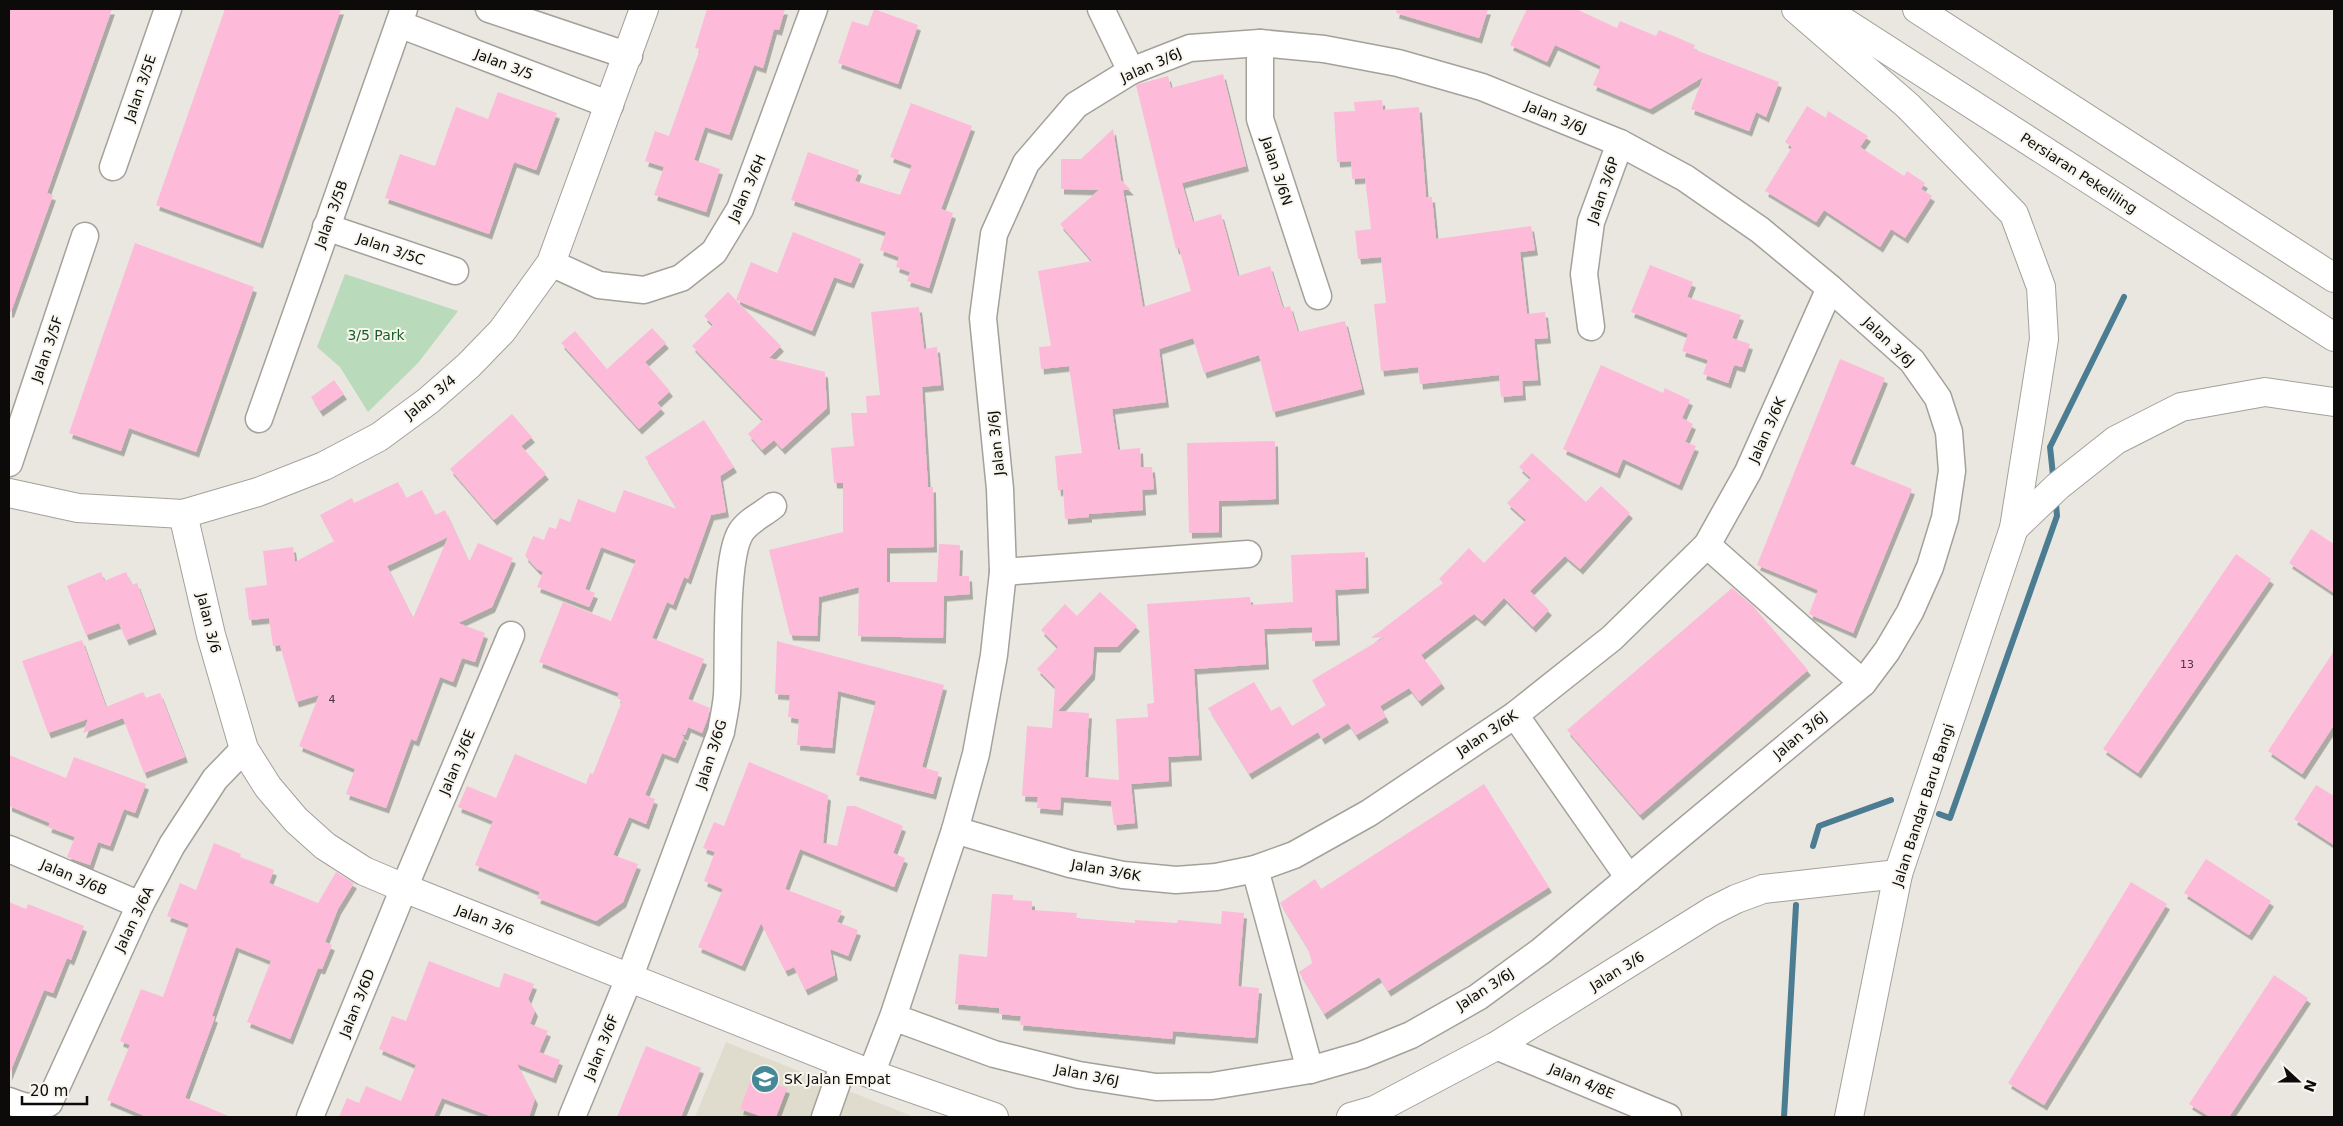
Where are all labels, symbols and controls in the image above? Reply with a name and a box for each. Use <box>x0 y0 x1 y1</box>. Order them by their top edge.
street label: Jalan 3/6J <box>1117 44 1184 86</box>
street label: Jalan 3/5 <box>472 45 535 82</box>
street label: Jalan 3/5E <box>121 52 159 125</box>
street label: Jalan 3/6J <box>1522 97 1589 137</box>
street label: Persiaran Pekeliling <box>2018 129 2140 217</box>
street label: Jalan 3/6N <box>1258 134 1296 207</box>
street label: Jalan 3/6H <box>725 152 769 225</box>
street label: Jalan 3/6P <box>1584 155 1622 226</box>
street label: Jalan 3/5B <box>311 178 351 251</box>
street label: Jalan 3/5C <box>354 230 427 268</box>
street label: Jalan 3/6J <box>1859 313 1918 370</box>
street label: Jalan 3/5F <box>28 314 66 385</box>
park label: 3/5 Park <box>347 327 406 343</box>
street label: Jalan 3/4 <box>400 372 459 423</box>
street label: Jalan 3/6K <box>1745 394 1789 466</box>
street label: Jalan 3/6J <box>985 410 1007 477</box>
street label: Jalan 3/6 <box>194 590 224 655</box>
house number: 13 <box>2180 658 2194 671</box>
house number: 4 <box>329 693 336 706</box>
street label: Jalan 3/6K <box>1453 706 1521 760</box>
street label: Jalan 3/6J <box>1769 708 1830 763</box>
street label: Jalan 3/6G <box>692 717 730 792</box>
street label: Jalan Bandar Baru Bangi <box>1889 722 1957 889</box>
street label: Jalan 3/6E <box>436 727 478 798</box>
street label: Jalan 3/6B <box>37 855 110 898</box>
street label: Jalan 3/6K <box>1069 856 1143 884</box>
street label: Jalan 3/6A <box>111 883 157 955</box>
street label: Jalan 3/6 <box>453 901 516 938</box>
street label: Jalan 3/6 <box>1586 948 1647 994</box>
street label: Jalan 3/6J <box>1452 965 1517 1014</box>
street label: Jalan 3/6D <box>336 967 378 1040</box>
street label: Jalan 3/6F <box>580 1012 621 1083</box>
north arrow <box>2273 1056 2323 1106</box>
street label: Jalan 4/8E <box>1546 1060 1617 1102</box>
street label: Jalan 3/6J <box>1053 1061 1121 1089</box>
school or university icon: SK Jalan Empat <box>750 1064 780 1094</box>
place label: SK Jalan Empat <box>784 1071 891 1087</box>
scale bar <box>22 1074 88 1106</box>
text: N <box>2301 1077 2320 1094</box>
text: 20 m <box>30 1082 68 1100</box>

